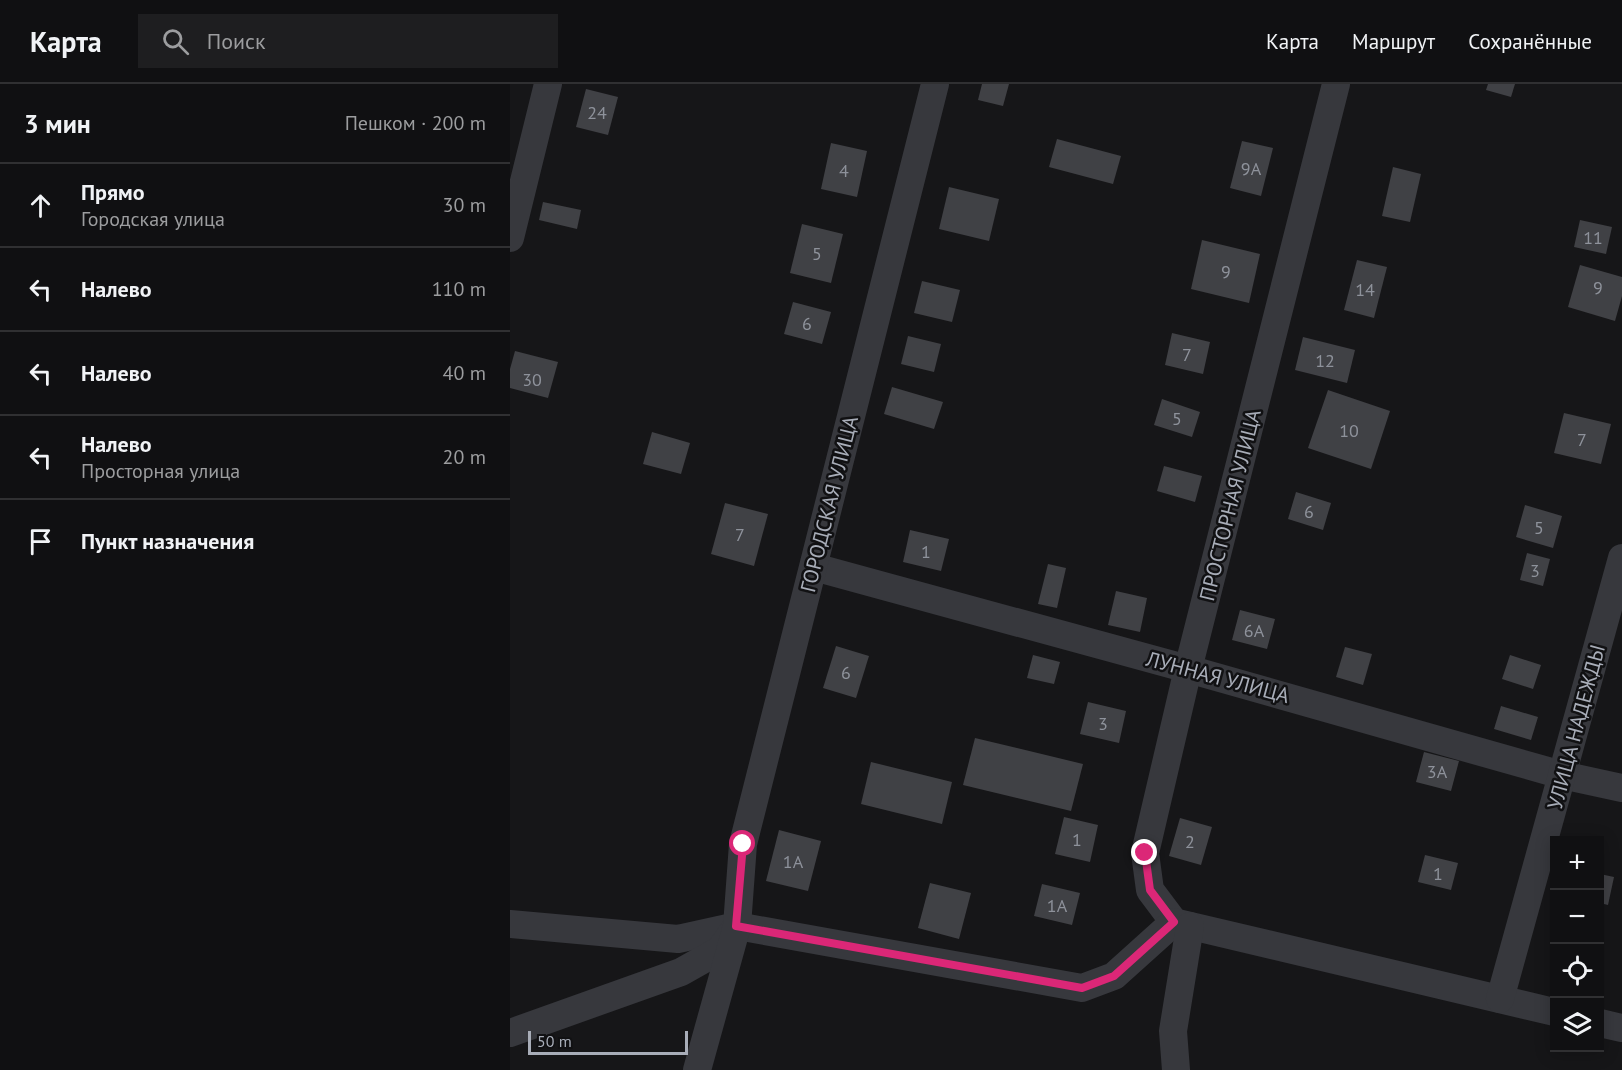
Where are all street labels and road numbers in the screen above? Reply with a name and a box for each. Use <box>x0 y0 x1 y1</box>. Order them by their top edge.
street label: ПРОСТОРНАЯ УЛИЦА <box>1193 406 1267 604</box>
street label: ГОРОДСКАЯ УЛИЦА <box>794 412 864 595</box>
street label: УЛИЦА НАДЕЖДЫ <box>1541 642 1611 812</box>
street label: ЛУННАЯ УЛИЦА <box>1142 645 1293 709</box>

